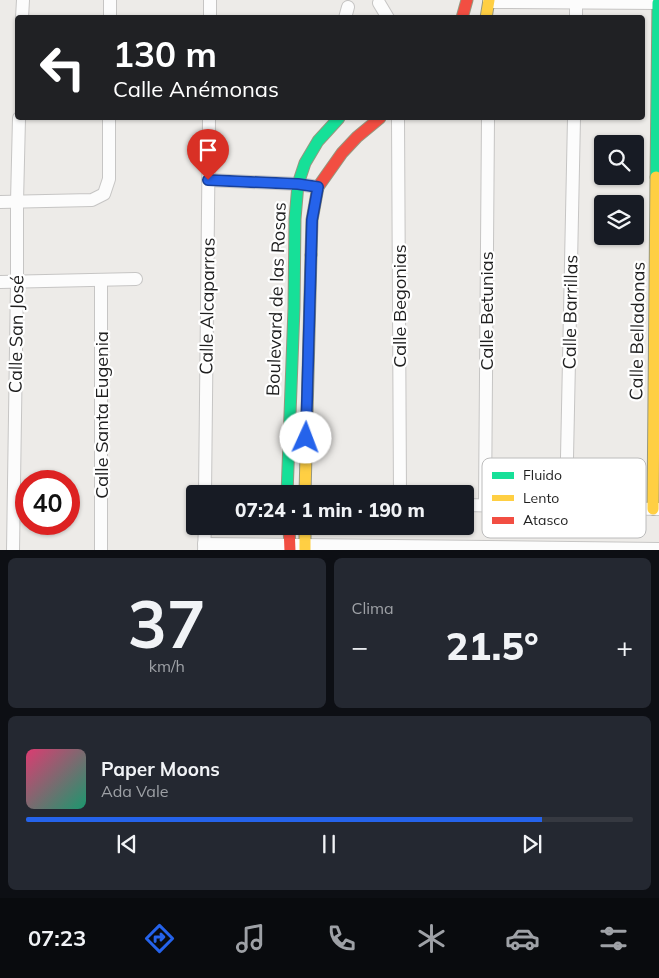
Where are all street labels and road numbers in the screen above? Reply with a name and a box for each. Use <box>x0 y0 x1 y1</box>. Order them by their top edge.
street label: Boulevard de las Rosas <box>261 202 291 396</box>
street label: Calle Alcaparras <box>194 237 220 375</box>
street label: Calle Begonias <box>388 244 411 368</box>
street label: Calle Betunias <box>475 251 498 371</box>
street label: Calle Barrillas <box>558 254 582 369</box>
street label: Calle Belladonas <box>624 261 650 401</box>
street label: Calle San José <box>3 275 29 393</box>
street label: Calle Santa Eugenia <box>90 331 113 499</box>

